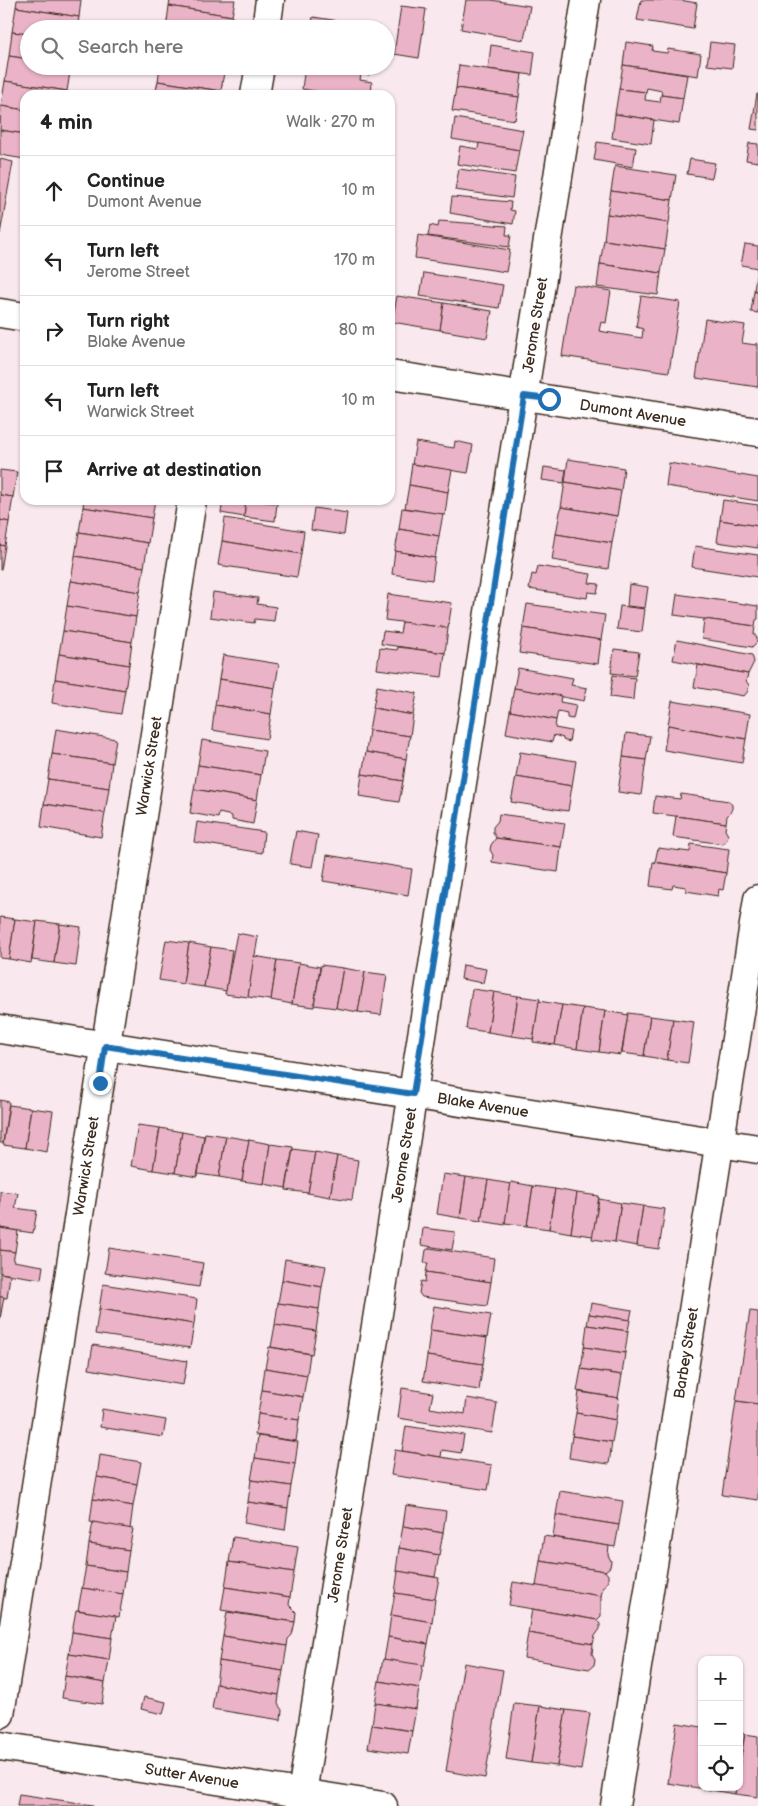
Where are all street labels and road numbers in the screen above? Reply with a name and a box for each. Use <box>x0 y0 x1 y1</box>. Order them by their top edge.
street label: Jerome Street <box>519 276 552 374</box>
street label: Dumont Avenue <box>578 396 688 431</box>
street label: Warwick Street <box>132 715 167 817</box>
street label: Blake Avenue <box>436 1089 530 1122</box>
street label: Jerome Street <box>388 1106 421 1204</box>
street label: Warwick Street <box>69 1115 104 1217</box>
street label: Barbey Street <box>670 1306 703 1400</box>
street label: Jerome Street <box>324 1506 357 1604</box>
street label: Sutter Avenue <box>144 1760 240 1793</box>

